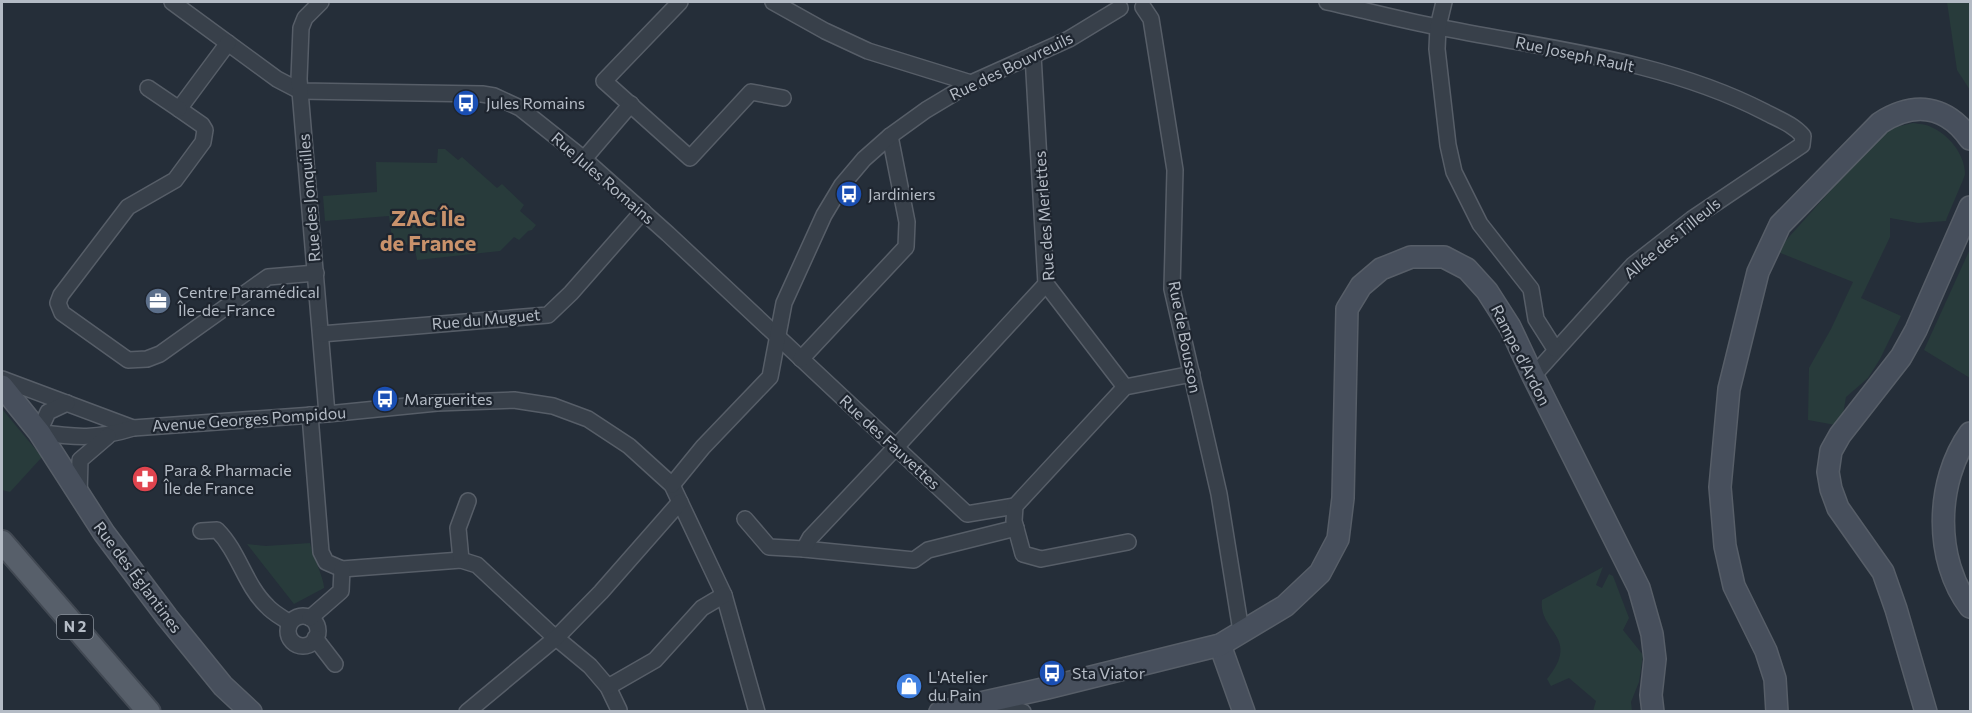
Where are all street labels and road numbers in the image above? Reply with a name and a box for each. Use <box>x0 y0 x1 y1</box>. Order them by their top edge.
street label: Rue des Bouvreuils <box>946 27 1076 104</box>
street label: Rue Joseph Rault <box>1514 32 1637 75</box>
street label: Rue Jules Romains <box>548 128 659 227</box>
street label: Rue des Jonquilles <box>293 133 324 263</box>
street label: Rue des Merlettes <box>1029 150 1058 282</box>
street label: Allée des Tilleuls <box>1620 193 1724 282</box>
street label: Rue de Bousson <box>1165 279 1206 395</box>
street label: Rampe d'Ardon <box>1488 301 1555 408</box>
street label: Rue du Muguet <box>431 304 542 333</box>
street label: Rue des Fauvettes <box>836 390 944 493</box>
street label: Avenue Georges Pompidou <box>151 402 347 435</box>
street label: Rue des Églantines <box>90 517 186 636</box>
road number: N 2 <box>57 615 93 639</box>

